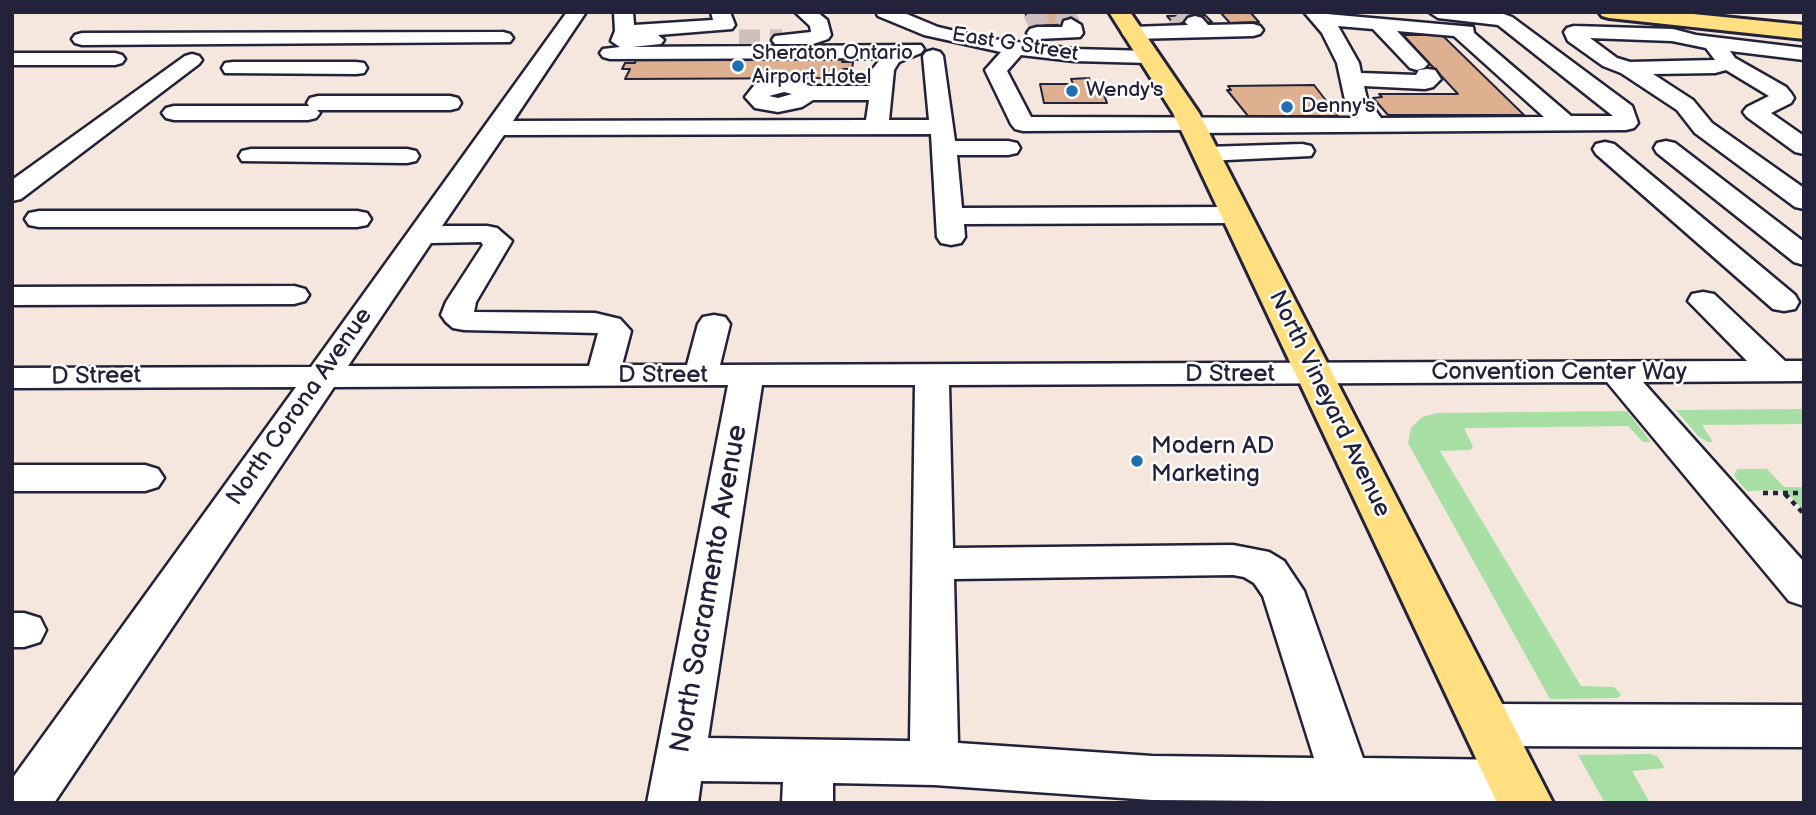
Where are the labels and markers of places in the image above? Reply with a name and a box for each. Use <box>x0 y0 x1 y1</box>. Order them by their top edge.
place label: Sheraton Ontario Airport Hotel <box>752 41 913 91</box>
marker: Sheraton Ontario Airport Hotel <box>730 58 746 74</box>
place label: Wendy's <box>1086 78 1163 104</box>
marker: Wendy's <box>1064 83 1080 99</box>
place label: Denny's <box>1301 94 1375 120</box>
marker: Denny's <box>1279 99 1295 115</box>
place label: Modern AD Marketing <box>1151 433 1274 489</box>
marker: Modern AD Marketing <box>1129 453 1145 469</box>

